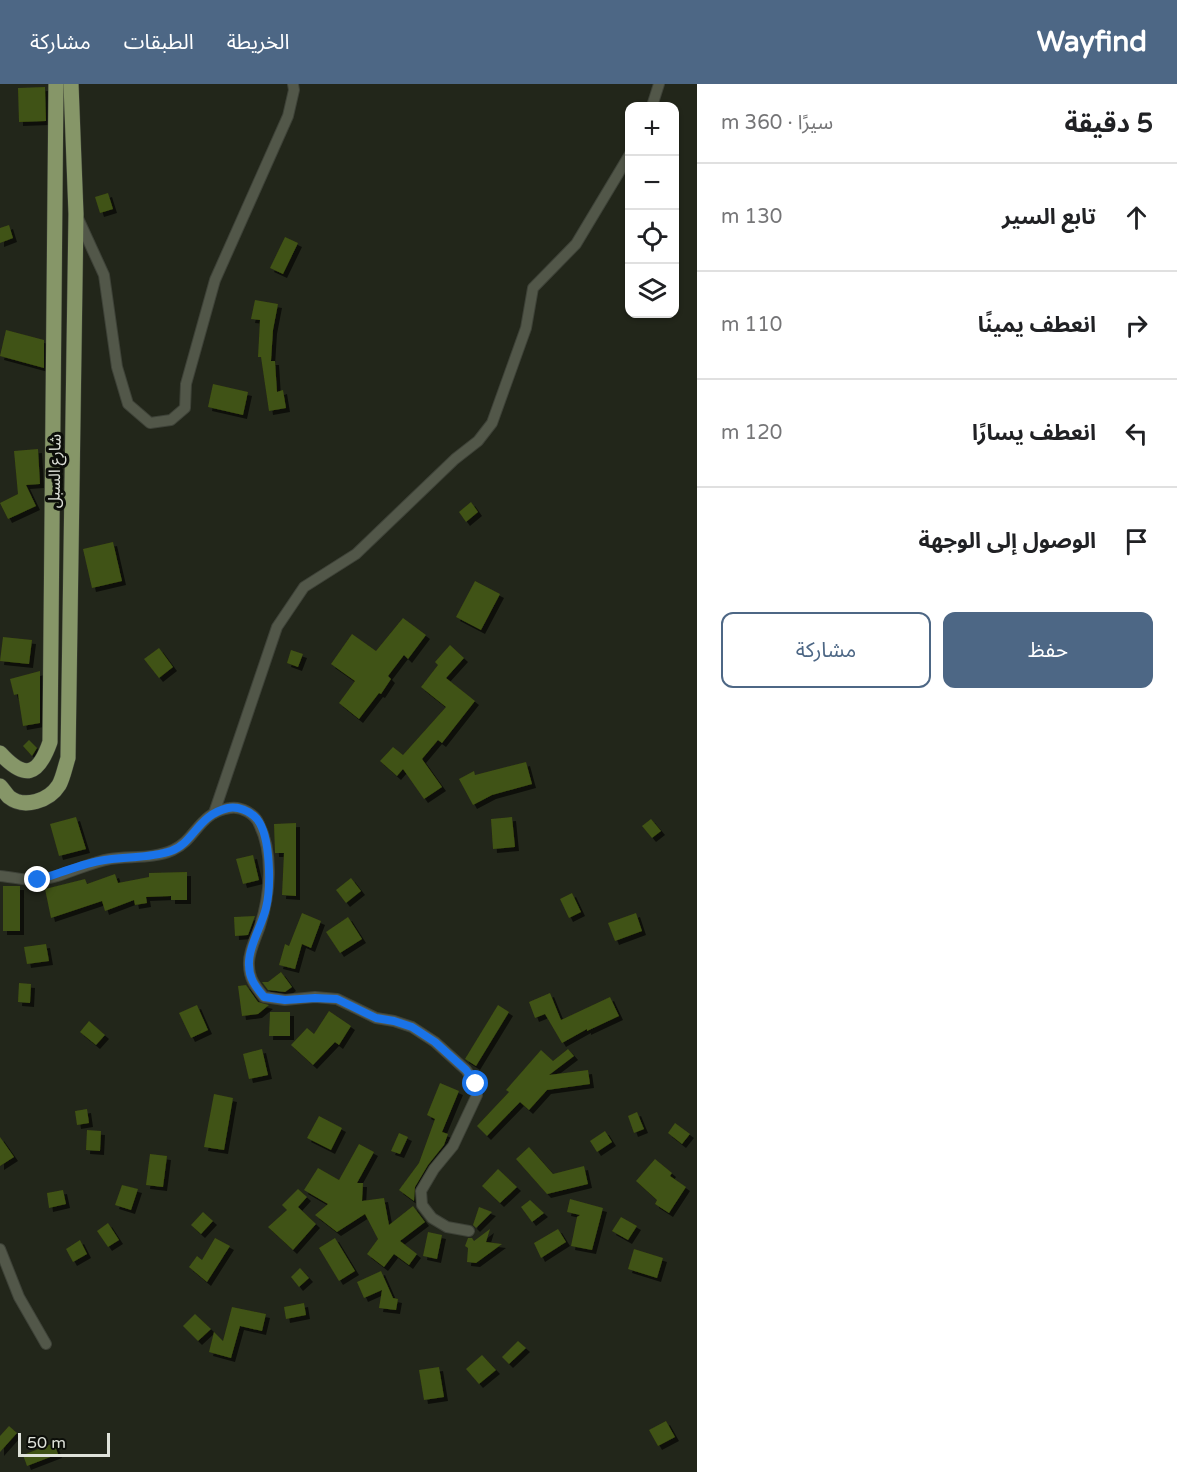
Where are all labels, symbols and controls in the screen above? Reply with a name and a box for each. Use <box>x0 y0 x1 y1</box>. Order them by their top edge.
text: Wayfind <box>1037 25 1147 59</box>
text: مشاركة <box>30 30 91 55</box>
text: الطبقات <box>124 30 194 55</box>
text: الخريطة <box>227 30 290 55</box>
map controls <box>625 102 679 318</box>
button: + <box>625 102 679 156</box>
text: 5 دقيقة <box>1064 108 1153 139</box>
text: سيرًا · 360 m <box>721 111 833 135</box>
button: − <box>625 156 679 210</box>
icon: ahead <box>1120 201 1153 234</box>
text: تابع السير <box>1002 204 1096 230</box>
text: 130 m <box>721 205 782 229</box>
button: locate <box>625 210 679 264</box>
button: layers <box>625 264 679 318</box>
icon: right <box>1120 309 1153 342</box>
text: انعطف يمينًا <box>978 312 1096 338</box>
text: 110 m <box>721 313 782 337</box>
icon: left <box>1120 417 1153 450</box>
text: انعطف يسارًا <box>972 420 1096 446</box>
text: 120 m <box>721 421 782 445</box>
street label: شارع السبل <box>44 434 68 508</box>
icon: arrive <box>1120 525 1153 558</box>
text: الوصول إلى الوجهة <box>918 528 1096 554</box>
button: مشاركة <box>721 612 931 688</box>
button: حفظ <box>943 612 1153 688</box>
route end <box>24 866 50 892</box>
route start <box>462 1070 488 1096</box>
scale bar <box>18 1430 110 1458</box>
text: 50 m <box>27 1433 66 1453</box>

